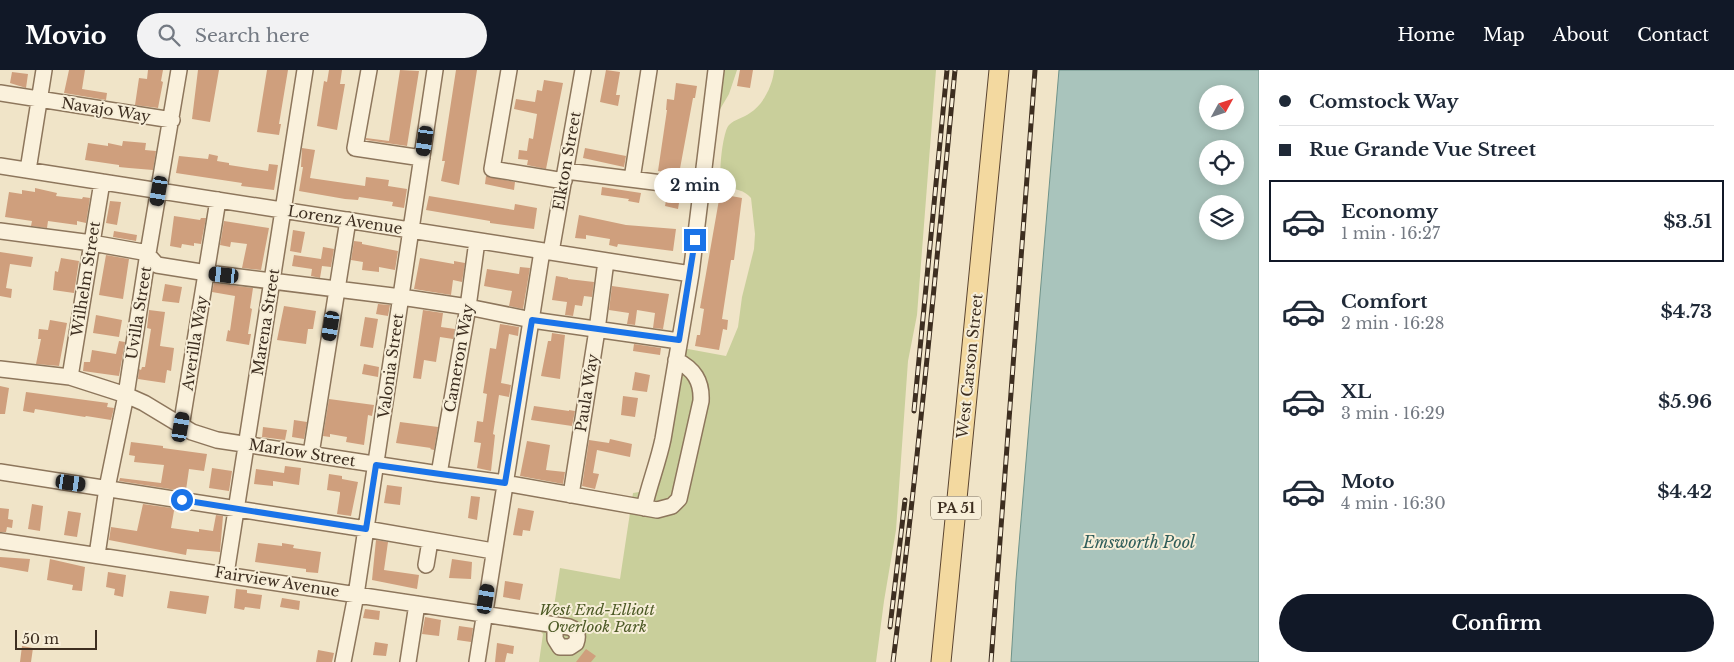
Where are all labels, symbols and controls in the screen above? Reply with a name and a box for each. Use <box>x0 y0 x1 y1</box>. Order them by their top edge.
search box <box>137 13 487 58</box>
text: Movio <box>25 21 107 50</box>
icon: search <box>155 21 183 49</box>
text: Search here <box>195 24 310 47</box>
text: Home <box>1397 24 1455 46</box>
text: Map <box>1483 24 1525 46</box>
text: About <box>1553 24 1609 46</box>
text: Contact <box>1637 24 1709 46</box>
north arrow <box>1199 85 1244 130</box>
map controls <box>1199 85 1244 240</box>
text: Comstock Way <box>1309 90 1459 113</box>
street label: Navajo Way <box>60 93 153 126</box>
street label: Elkton Street <box>548 110 585 212</box>
car <box>415 125 434 157</box>
text: Rue Grande Vue Street <box>1309 138 1536 161</box>
button: locate <box>1199 140 1244 185</box>
callout: 2 min <box>654 168 736 202</box>
car <box>149 175 168 207</box>
text: 2 min <box>670 175 720 195</box>
button: layers <box>1199 195 1244 240</box>
icon: car <box>1281 199 1326 244</box>
text: Economy <box>1341 200 1438 223</box>
street label: Lorenz Avenue <box>286 201 404 238</box>
text: $3.51 <box>1663 210 1712 233</box>
street label: Wilhelm Street <box>67 219 104 339</box>
text: 1 min · 16:27 <box>1341 223 1440 243</box>
route end <box>684 229 706 251</box>
street label: Uvilla Street <box>122 265 155 361</box>
car <box>208 266 239 284</box>
street label: Marena Street <box>248 267 283 377</box>
icon: car <box>1281 289 1326 334</box>
text: Comfort <box>1341 290 1428 313</box>
street label: West Carson Street <box>952 292 987 440</box>
street label: Averilla Way <box>177 294 211 393</box>
text: $4.73 <box>1661 300 1712 323</box>
street label: Cameron Way <box>440 302 477 414</box>
car <box>321 310 340 342</box>
street label: Valonia Street <box>374 312 407 421</box>
text: 2 min · 16:28 <box>1341 313 1444 333</box>
street label: Paula Way <box>571 352 602 433</box>
icon: car <box>1281 379 1326 424</box>
text: XL <box>1341 380 1371 403</box>
text: $5.96 <box>1658 390 1712 413</box>
text: 3 min · 16:29 <box>1341 403 1445 423</box>
car <box>171 411 190 443</box>
street label: Marlow Street <box>247 435 357 470</box>
icon: car <box>1281 469 1326 514</box>
text: Moto <box>1341 470 1395 493</box>
car <box>55 473 86 493</box>
text: $4.42 <box>1657 480 1712 503</box>
route start <box>171 489 193 511</box>
text: 4 min · 16:30 <box>1341 493 1446 513</box>
road number: PA 51 <box>931 496 981 519</box>
water label: Emsworth Pool <box>1082 532 1196 552</box>
street label: Fairview Avenue <box>213 562 341 601</box>
car <box>476 583 495 615</box>
button: Confirm <box>1279 594 1714 652</box>
park label: West End-Elliott Overlook Park <box>539 600 656 636</box>
scale bar <box>15 627 98 650</box>
text: 50 m <box>22 630 59 648</box>

